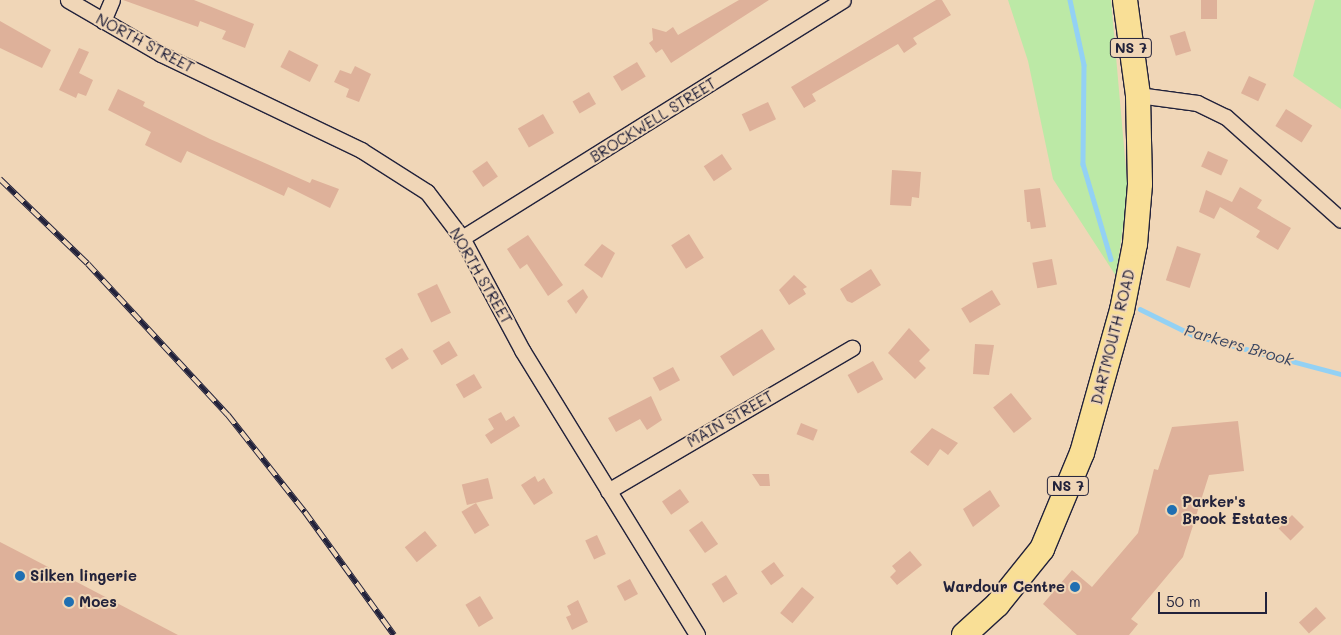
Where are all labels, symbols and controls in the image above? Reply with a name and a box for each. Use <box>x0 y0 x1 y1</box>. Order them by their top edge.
street label: NORTH STREET <box>93 10 197 76</box>
road number: NS 7 <box>1110 36 1152 59</box>
street label: BROCKWELL STREET <box>587 74 719 166</box>
street label: NORTH STREET <box>446 225 516 327</box>
street label: DARTMOUTH ROAD <box>1088 268 1138 406</box>
water label: Parkers Brook <box>1182 320 1296 370</box>
street label: MAIN STREET <box>684 387 776 451</box>
road number: NS 7 <box>1047 474 1089 498</box>
place label: Parker's Brook Estates <box>1182 492 1288 527</box>
marker: Parker's Brook Estates <box>1166 504 1178 516</box>
place label: Silken lingerie <box>30 567 137 585</box>
marker: Silken lingerie <box>14 570 26 582</box>
place label: Wardour Centre <box>943 578 1065 596</box>
marker: Wardour Centre <box>1069 581 1081 593</box>
scale bar <box>1161 582 1270 614</box>
text: 50 m <box>1166 591 1201 611</box>
place label: Moes <box>79 593 117 611</box>
marker: Moes <box>63 596 75 608</box>

